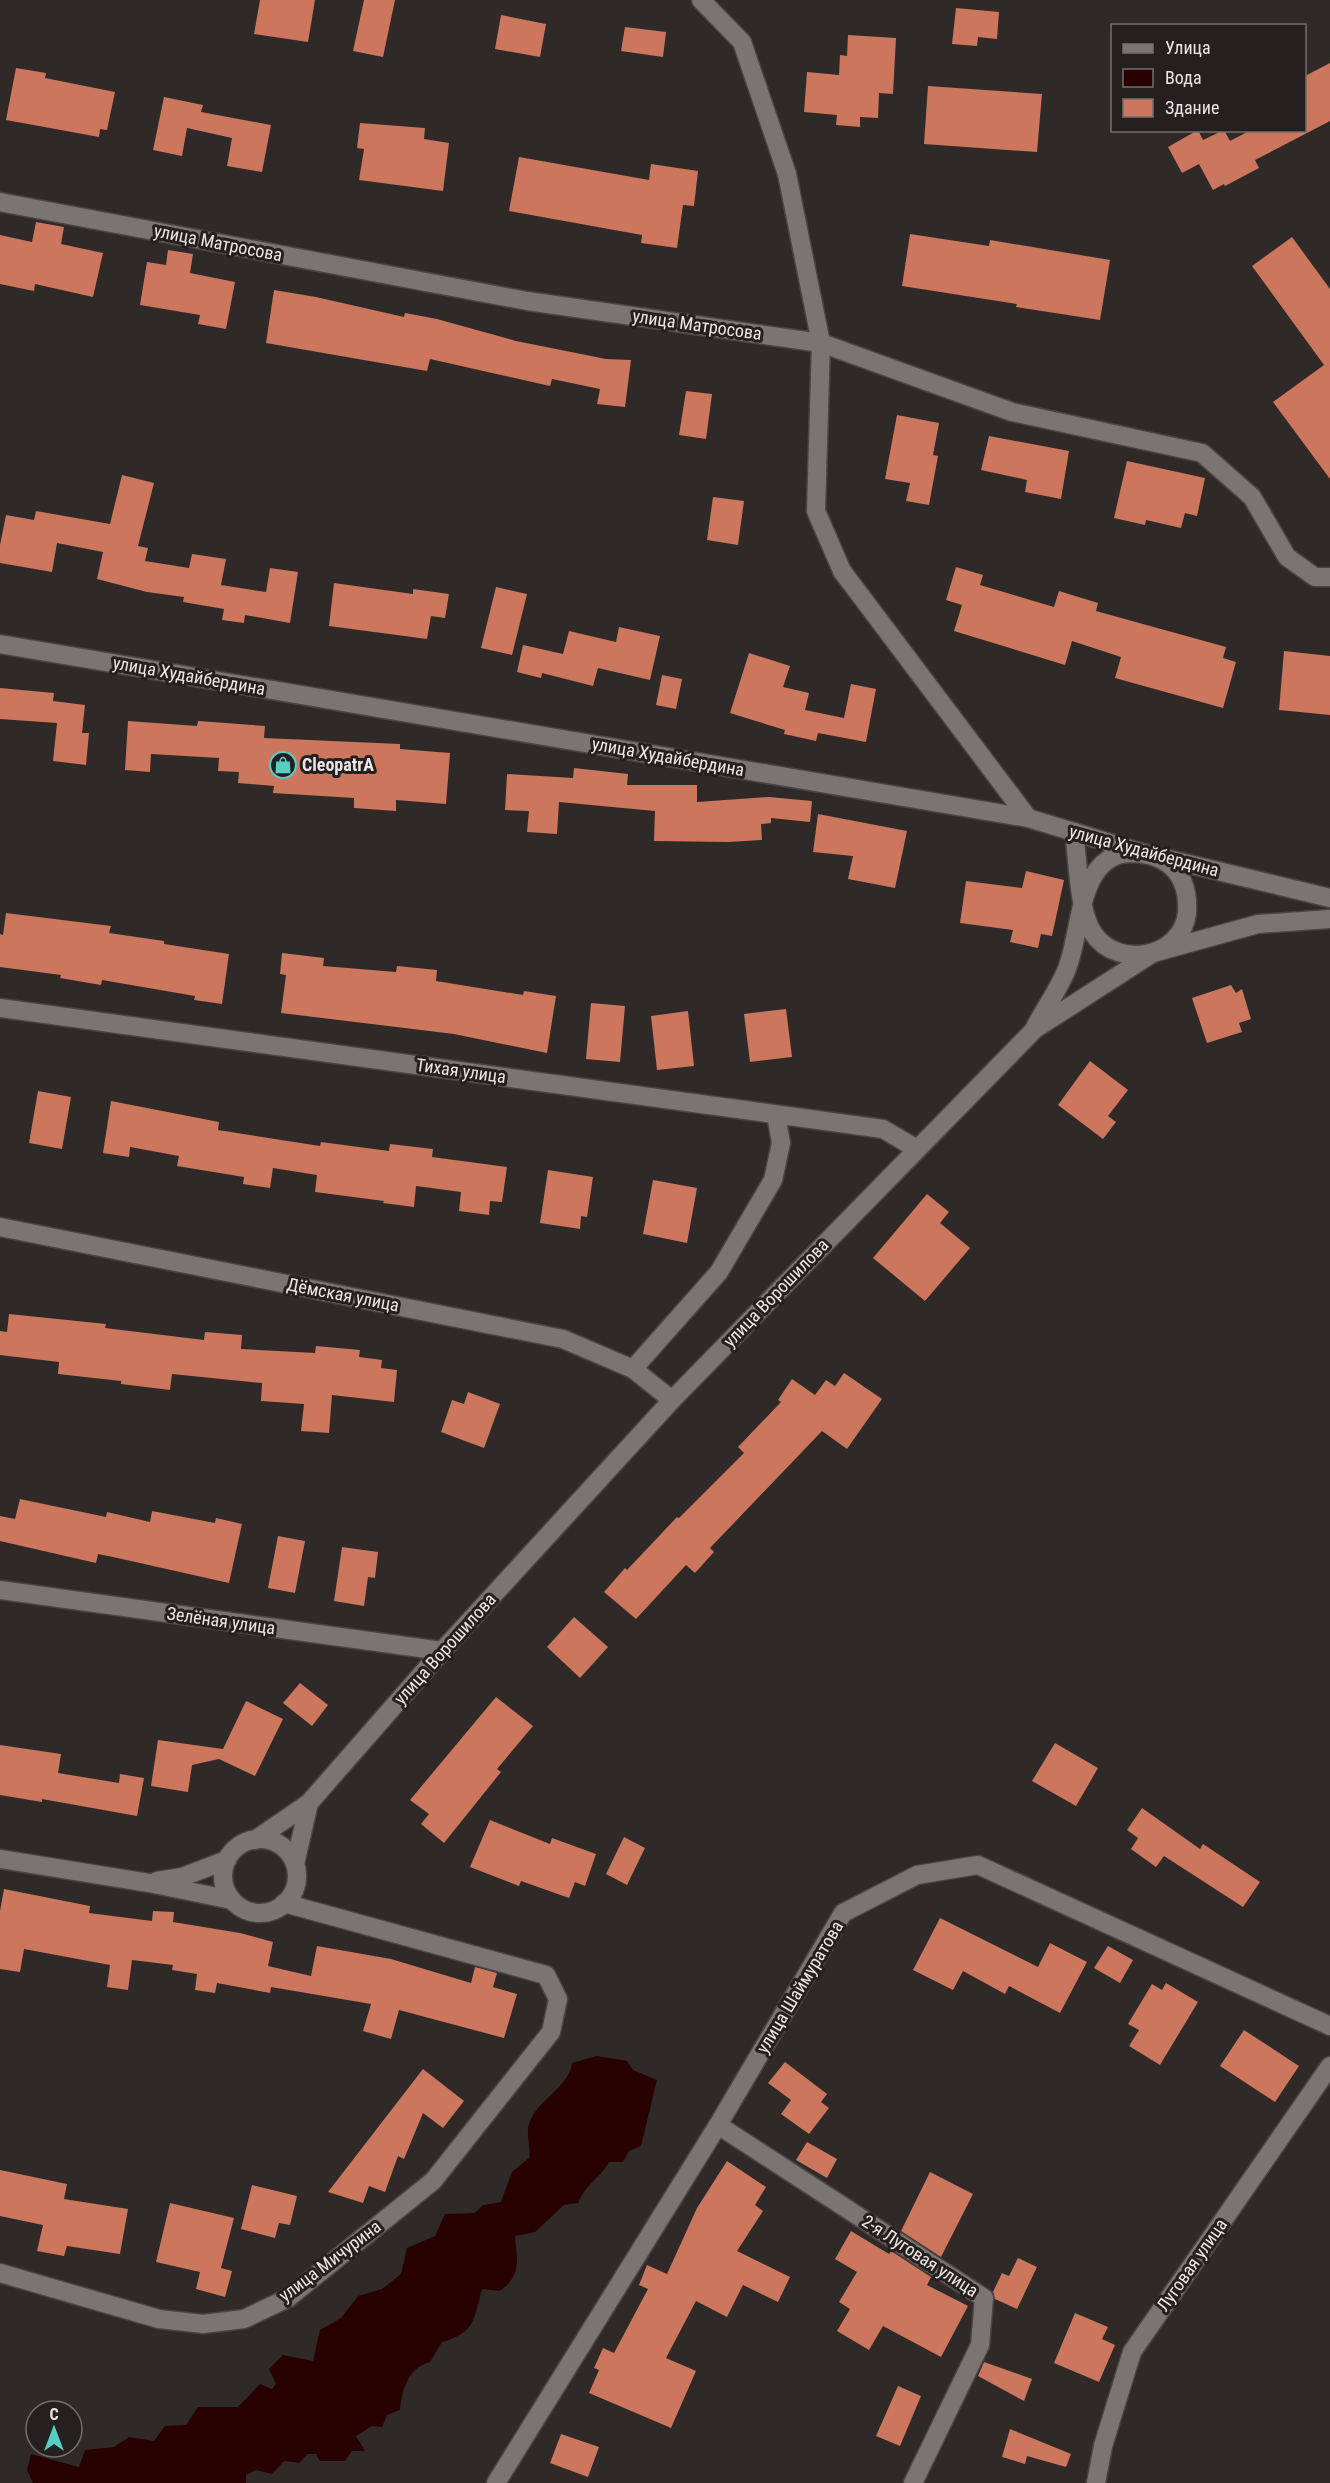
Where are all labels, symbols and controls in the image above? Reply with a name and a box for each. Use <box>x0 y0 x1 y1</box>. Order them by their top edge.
legend <box>1111 24 1306 132</box>
text: Улица <box>1165 37 1211 58</box>
text: Вода <box>1165 67 1202 88</box>
text: Здание <box>1165 97 1219 118</box>
street label: улица Матросова <box>152 220 284 265</box>
street label: улица Матросова <box>631 305 763 344</box>
street label: улица Худайбердина <box>111 652 267 699</box>
street label: улица Худайбердина <box>590 733 746 780</box>
shop icon: CleopatrA <box>268 750 298 780</box>
place label: CleopatrA <box>302 754 374 775</box>
street label: улица Худайбердина <box>1067 820 1221 881</box>
street label: Тихая улица <box>415 1054 507 1087</box>
street label: улица Ворошилова <box>719 1234 833 1351</box>
street label: Дёмская улица <box>285 1273 401 1316</box>
street label: улица Ворошилова <box>389 1589 500 1709</box>
street label: Зелёная улица <box>165 1602 277 1639</box>
street label: улица Шаймуратова <box>752 1917 847 2057</box>
street label: 2-я Луговая улица <box>858 2210 982 2301</box>
street label: Луговая улица <box>1152 2214 1231 2315</box>
street label: улица Мичурина <box>275 2215 385 2306</box>
north arrow <box>24 2399 84 2459</box>
text: С <box>49 2405 59 2424</box>

